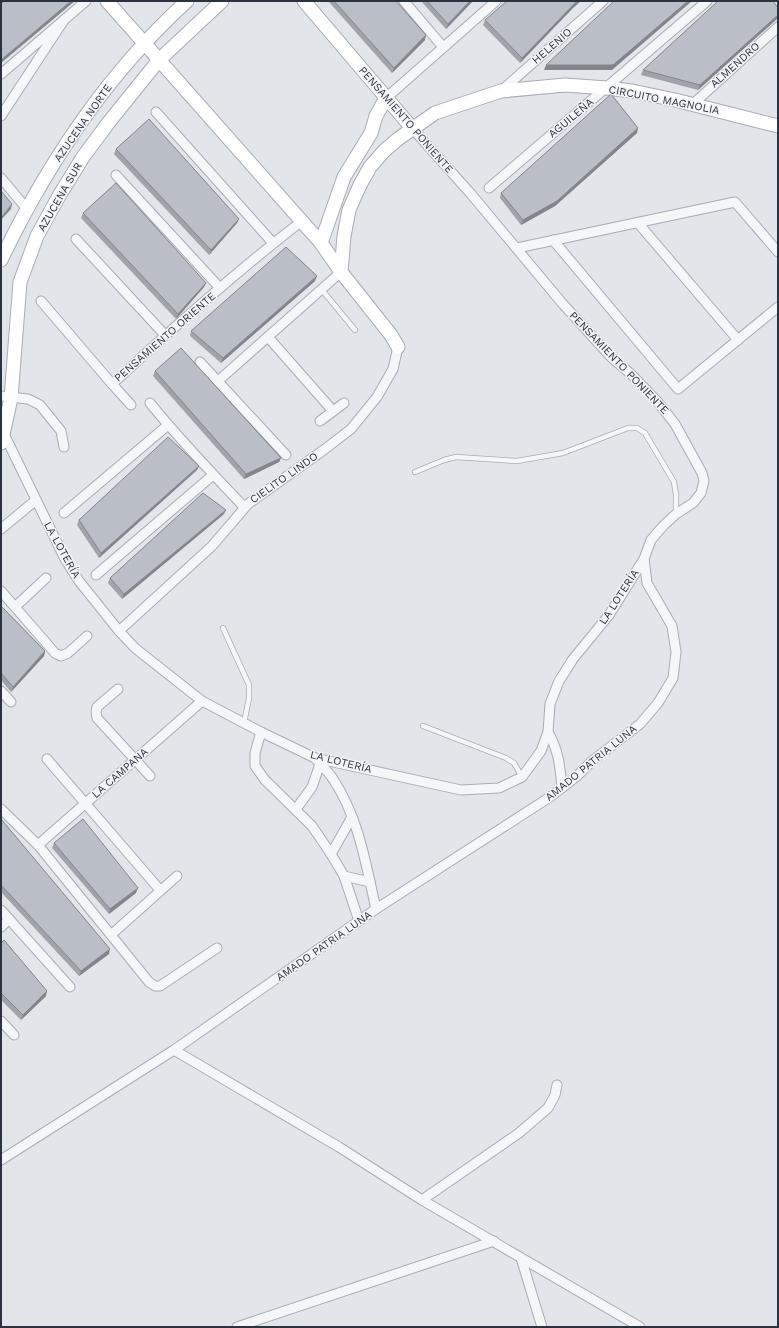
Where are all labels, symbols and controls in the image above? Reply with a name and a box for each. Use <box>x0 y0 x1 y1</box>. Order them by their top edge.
street label: HELENIO <box>530 25 574 67</box>
street label: ALMENDRO <box>708 40 762 90</box>
street label: PENSAMIENTO PONIENTE <box>356 64 456 176</box>
street label: AZUCENA NORTE <box>51 81 115 165</box>
street label: CIRCUITO MAGNOLIA <box>607 83 721 117</box>
street label: AGUILEÑA <box>546 95 596 141</box>
street label: AZUCENA SUR <box>35 160 85 234</box>
street label: PENSAMIENTO ORIENTE <box>112 290 218 384</box>
street label: PENSAMIENTO PONIENTE <box>567 309 671 417</box>
street label: CIELITO LINDO <box>247 450 321 506</box>
street label: LA LOTERÍA <box>41 519 84 581</box>
street label: LA LOTERÍA <box>596 567 642 627</box>
street label: AMADO PATRIA LUNA <box>543 722 639 804</box>
street label: LA CAMPANA <box>89 745 151 801</box>
street label: LA LOTERÍA <box>309 747 373 776</box>
street label: AMADO PATRIA LUNA <box>274 908 374 984</box>

